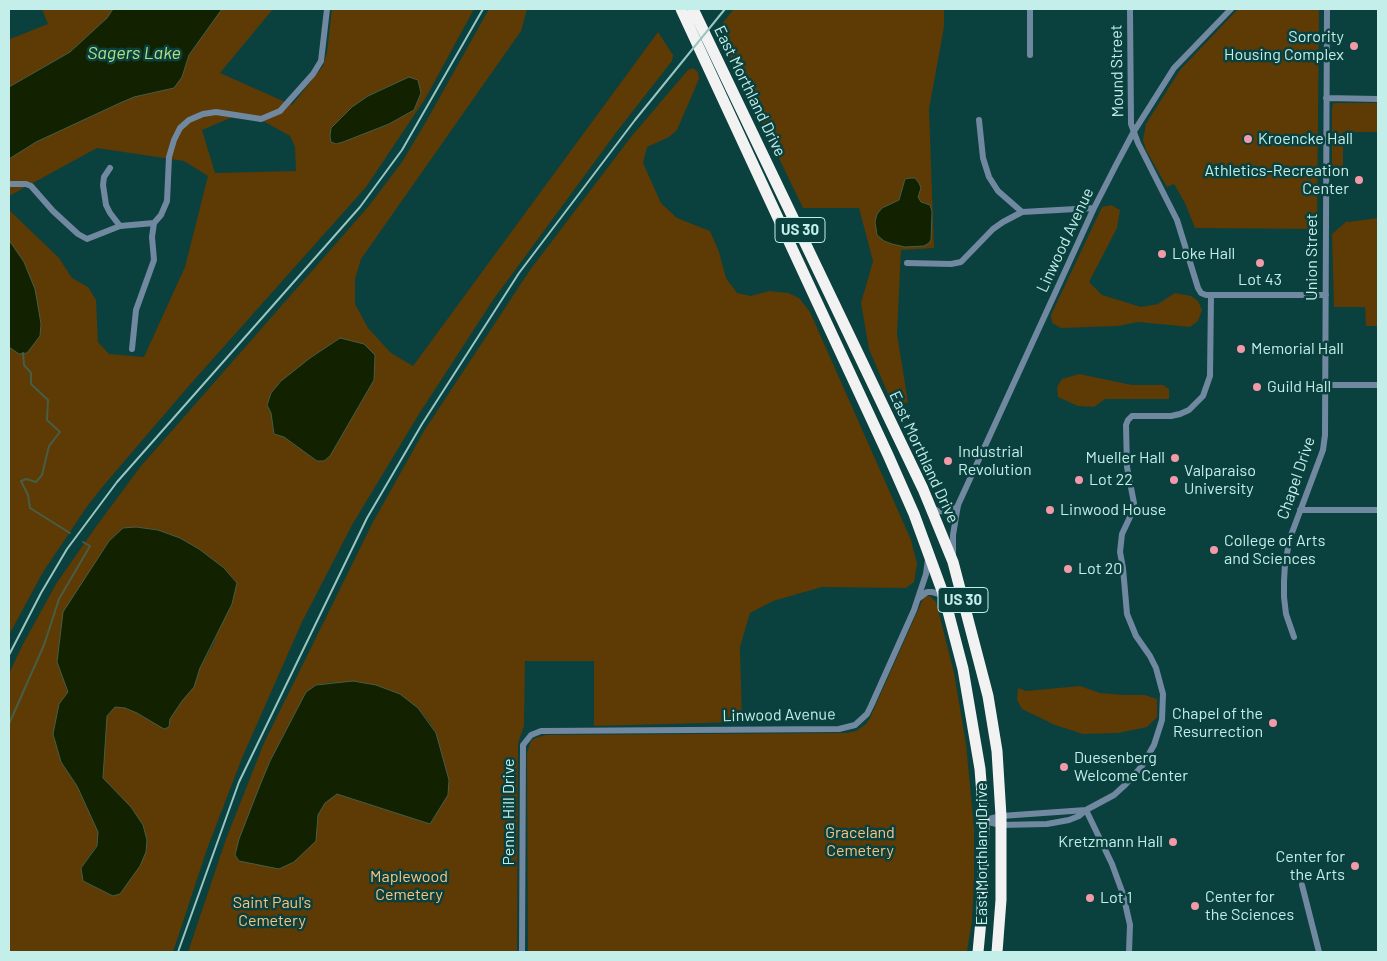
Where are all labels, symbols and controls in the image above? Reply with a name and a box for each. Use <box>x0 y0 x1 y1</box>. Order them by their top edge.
street label: East Morthland Drive <box>710 22 790 160</box>
street label: Mound Street <box>1107 24 1127 118</box>
place label: Sorority Housing Complex <box>1224 27 1344 65</box>
marker: Sorority Housing Complex <box>1348 40 1360 52</box>
water label: Sagers Lake <box>87 42 181 64</box>
place label: Kroencke Hall <box>1258 129 1353 149</box>
marker: Kroencke Hall <box>1242 133 1254 145</box>
place label: Athletics-Recreation Center <box>1205 161 1349 199</box>
marker: Athletics-Recreation Center <box>1353 174 1365 186</box>
street label: Linwood Avenue <box>1032 185 1098 295</box>
street label: Union Street <box>1302 213 1322 301</box>
road number: US 30 <box>775 218 825 242</box>
place label: Loke Hall <box>1172 244 1235 264</box>
marker: Loke Hall <box>1156 248 1168 260</box>
marker: Lot 43 <box>1254 257 1266 269</box>
place label: Lot 43 <box>1238 270 1282 290</box>
place label: Memorial Hall <box>1251 339 1344 359</box>
marker: Memorial Hall <box>1235 343 1247 355</box>
place label: Guild Hall <box>1267 377 1331 397</box>
marker: Guild Hall <box>1251 381 1263 393</box>
street label: East Morthland Drive <box>885 388 963 526</box>
street label: Chapel Drive <box>1273 434 1319 522</box>
place label: Industrial Revolution <box>958 442 1032 480</box>
place label: Mueller Hall <box>1086 448 1165 468</box>
marker: Mueller Hall <box>1169 452 1181 464</box>
marker: Industrial Revolution <box>942 455 954 467</box>
place label: Valparaiso University <box>1184 461 1256 499</box>
place label: Lot 22 <box>1089 470 1133 490</box>
marker: Lot 22 <box>1073 474 1085 486</box>
marker: Valparaiso University <box>1168 474 1180 486</box>
place label: Linwood House <box>1060 500 1166 520</box>
marker: Linwood House <box>1044 504 1056 516</box>
place label: College of Arts and Sciences <box>1224 531 1325 569</box>
marker: College of Arts and Sciences <box>1208 544 1220 556</box>
place label: Lot 20 <box>1078 559 1122 579</box>
marker: Lot 20 <box>1062 563 1074 575</box>
road number: US 30 <box>938 588 988 612</box>
street label: Linwood Avenue <box>722 704 836 726</box>
place label: Chapel of the Resurrection <box>1172 704 1263 742</box>
marker: Chapel of the Resurrection <box>1267 717 1279 729</box>
place label: Duesenberg Welcome Center <box>1074 748 1188 786</box>
street label: Penna Hill Drive <box>499 758 519 866</box>
marker: Duesenberg Welcome Center <box>1058 761 1070 773</box>
street label: East Morthland Drive <box>972 782 992 926</box>
park label: Graceland Cemetery <box>825 823 895 861</box>
place label: Kretzmann Hall <box>1058 832 1163 852</box>
marker: Kretzmann Hall <box>1167 836 1179 848</box>
place label: Center for the Arts <box>1276 847 1345 885</box>
marker: Center for the Arts <box>1349 860 1361 872</box>
park label: Maplewood Cemetery <box>370 867 448 905</box>
place label: Center for the Sciences <box>1205 887 1294 925</box>
place label: Lot 1 <box>1100 888 1132 908</box>
marker: Lot 1 <box>1084 892 1096 904</box>
park label: Saint Paul's Cemetery <box>233 893 311 931</box>
marker: Center for the Sciences <box>1189 900 1201 912</box>

